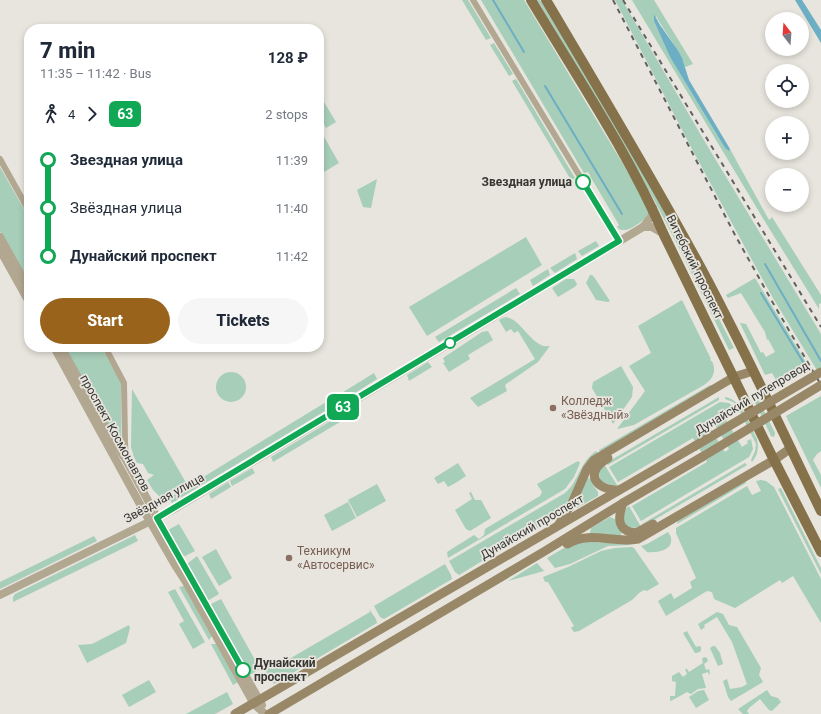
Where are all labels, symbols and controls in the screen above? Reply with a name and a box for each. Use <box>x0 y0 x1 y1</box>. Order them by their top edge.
north arrow <box>765 12 809 56</box>
map controls <box>765 12 809 212</box>
text: 7 min <box>40 38 95 63</box>
text: 128 ₽ <box>268 49 308 67</box>
button: locate <box>765 64 809 108</box>
text: 11:35 – 11:42 · Bus <box>40 66 152 81</box>
icon: walk <box>40 103 62 125</box>
icon: forward <box>81 103 103 125</box>
text: 63 <box>117 106 133 122</box>
text: 4 <box>68 107 75 122</box>
text: 2 stops <box>265 107 308 122</box>
button: + <box>765 116 809 160</box>
text: Звездная улица <box>70 151 183 169</box>
text: 11:39 <box>276 153 308 168</box>
button: − <box>765 168 809 212</box>
marker: Звездная улица <box>575 174 591 190</box>
place label: Звездная улица <box>482 175 573 189</box>
text: Звёздная улица <box>70 199 182 217</box>
text: 11:40 <box>276 201 308 216</box>
street label: Витебский проспект <box>664 212 727 322</box>
text: Дунайский проспект <box>70 247 217 265</box>
text: 11:42 <box>276 249 308 264</box>
button: Start <box>40 298 170 344</box>
button: Tickets <box>178 298 308 344</box>
unlabelled marker <box>444 337 456 349</box>
street label: Дунайский путепровод <box>693 359 811 437</box>
street label: проспект Космонавтов <box>77 372 153 494</box>
line badge: 63 <box>325 394 361 420</box>
place label: Колледж «Звёздный» <box>561 394 629 422</box>
text: 63 <box>335 399 351 415</box>
marker: Колледж «Звёздный» <box>548 403 558 413</box>
street label: Звёздная улица <box>121 470 207 526</box>
street label: Дунайский проспект <box>478 492 586 562</box>
place label: Техникум «Автосервис» <box>297 544 375 572</box>
marker: Техникум «Автосервис» <box>284 553 294 563</box>
place label: Дунайский проспект <box>254 656 316 684</box>
marker: Дунайский проспект <box>235 662 251 678</box>

